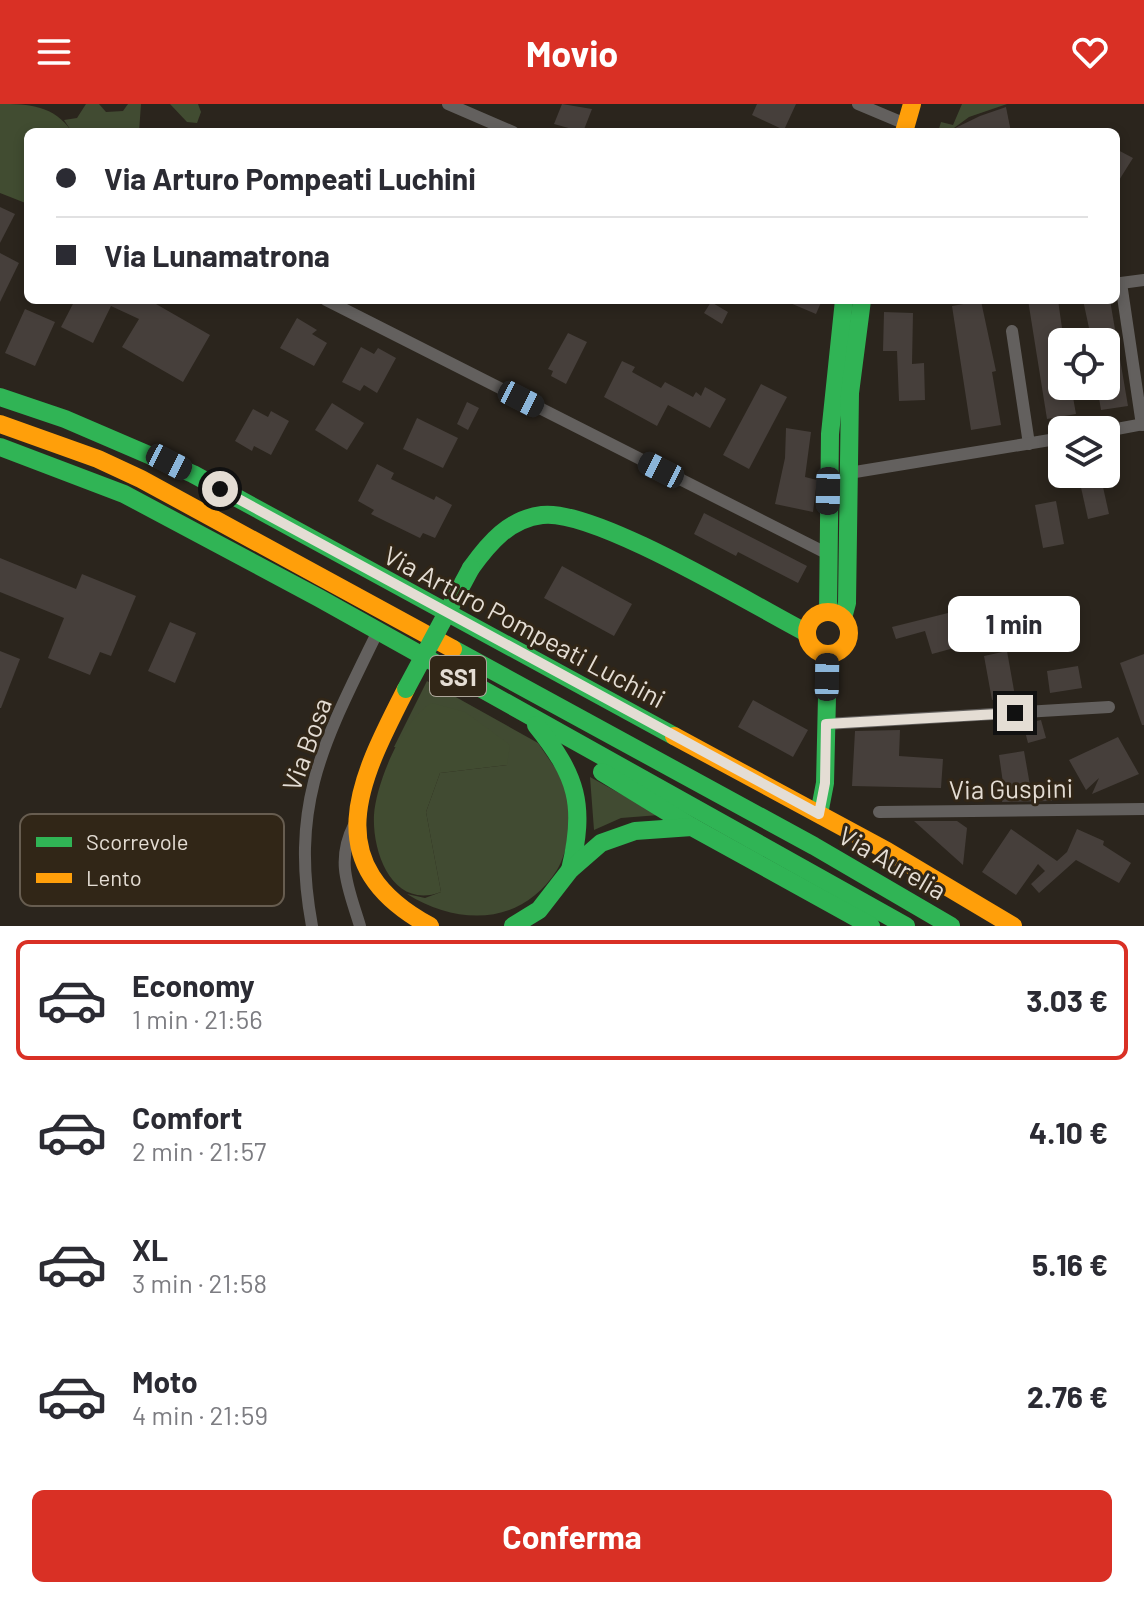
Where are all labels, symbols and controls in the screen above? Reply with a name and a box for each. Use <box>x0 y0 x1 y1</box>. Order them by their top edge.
icon: menu <box>32 30 76 74</box>
icon: heart <box>1068 30 1112 74</box>
text: Movio <box>526 31 618 74</box>
text: Via Arturo Pompeati Luchini <box>104 160 476 196</box>
text: Via Lunamatrona <box>104 237 330 273</box>
map controls <box>1048 328 1120 488</box>
button: locate <box>1048 328 1120 400</box>
car <box>494 377 548 421</box>
button: layers <box>1048 416 1120 488</box>
car <box>142 440 196 484</box>
car <box>634 448 688 492</box>
car <box>816 467 840 515</box>
route start <box>202 471 238 507</box>
street label: Via Arturo Pompeati Luchini <box>379 538 671 714</box>
callout: 1 min <box>949 597 1081 653</box>
text: 1 min <box>986 608 1042 639</box>
car <box>815 653 839 701</box>
road number: SS1 <box>430 656 486 696</box>
street label: Via Bosa <box>275 693 337 795</box>
route end <box>997 695 1033 731</box>
street label: Via Guspini <box>949 771 1073 805</box>
legend <box>20 814 284 906</box>
street label: Via Aurelia <box>834 819 952 905</box>
text: Scorrevole <box>86 828 188 854</box>
text: Lento <box>86 864 142 890</box>
icon: car <box>36 964 108 1036</box>
text: Economy <box>132 967 255 1003</box>
text: 3.03 € <box>1026 982 1108 1018</box>
text: 1 min · 21:56 <box>132 1003 263 1034</box>
icon: car <box>36 1096 108 1168</box>
text: Comfort <box>132 1099 242 1135</box>
text: 4.10 € <box>1029 1114 1108 1150</box>
text: 2 min · 21:57 <box>132 1135 266 1166</box>
icon: car <box>36 1228 108 1300</box>
text: XL <box>132 1231 168 1267</box>
text: 5.16 € <box>1032 1246 1108 1282</box>
text: 3 min · 21:58 <box>132 1267 267 1298</box>
icon: car <box>36 1360 108 1432</box>
text: Moto <box>132 1363 198 1399</box>
text: 2.76 € <box>1027 1378 1108 1414</box>
text: 4 min · 21:59 <box>132 1399 268 1430</box>
button: Conferma <box>32 1490 1112 1582</box>

